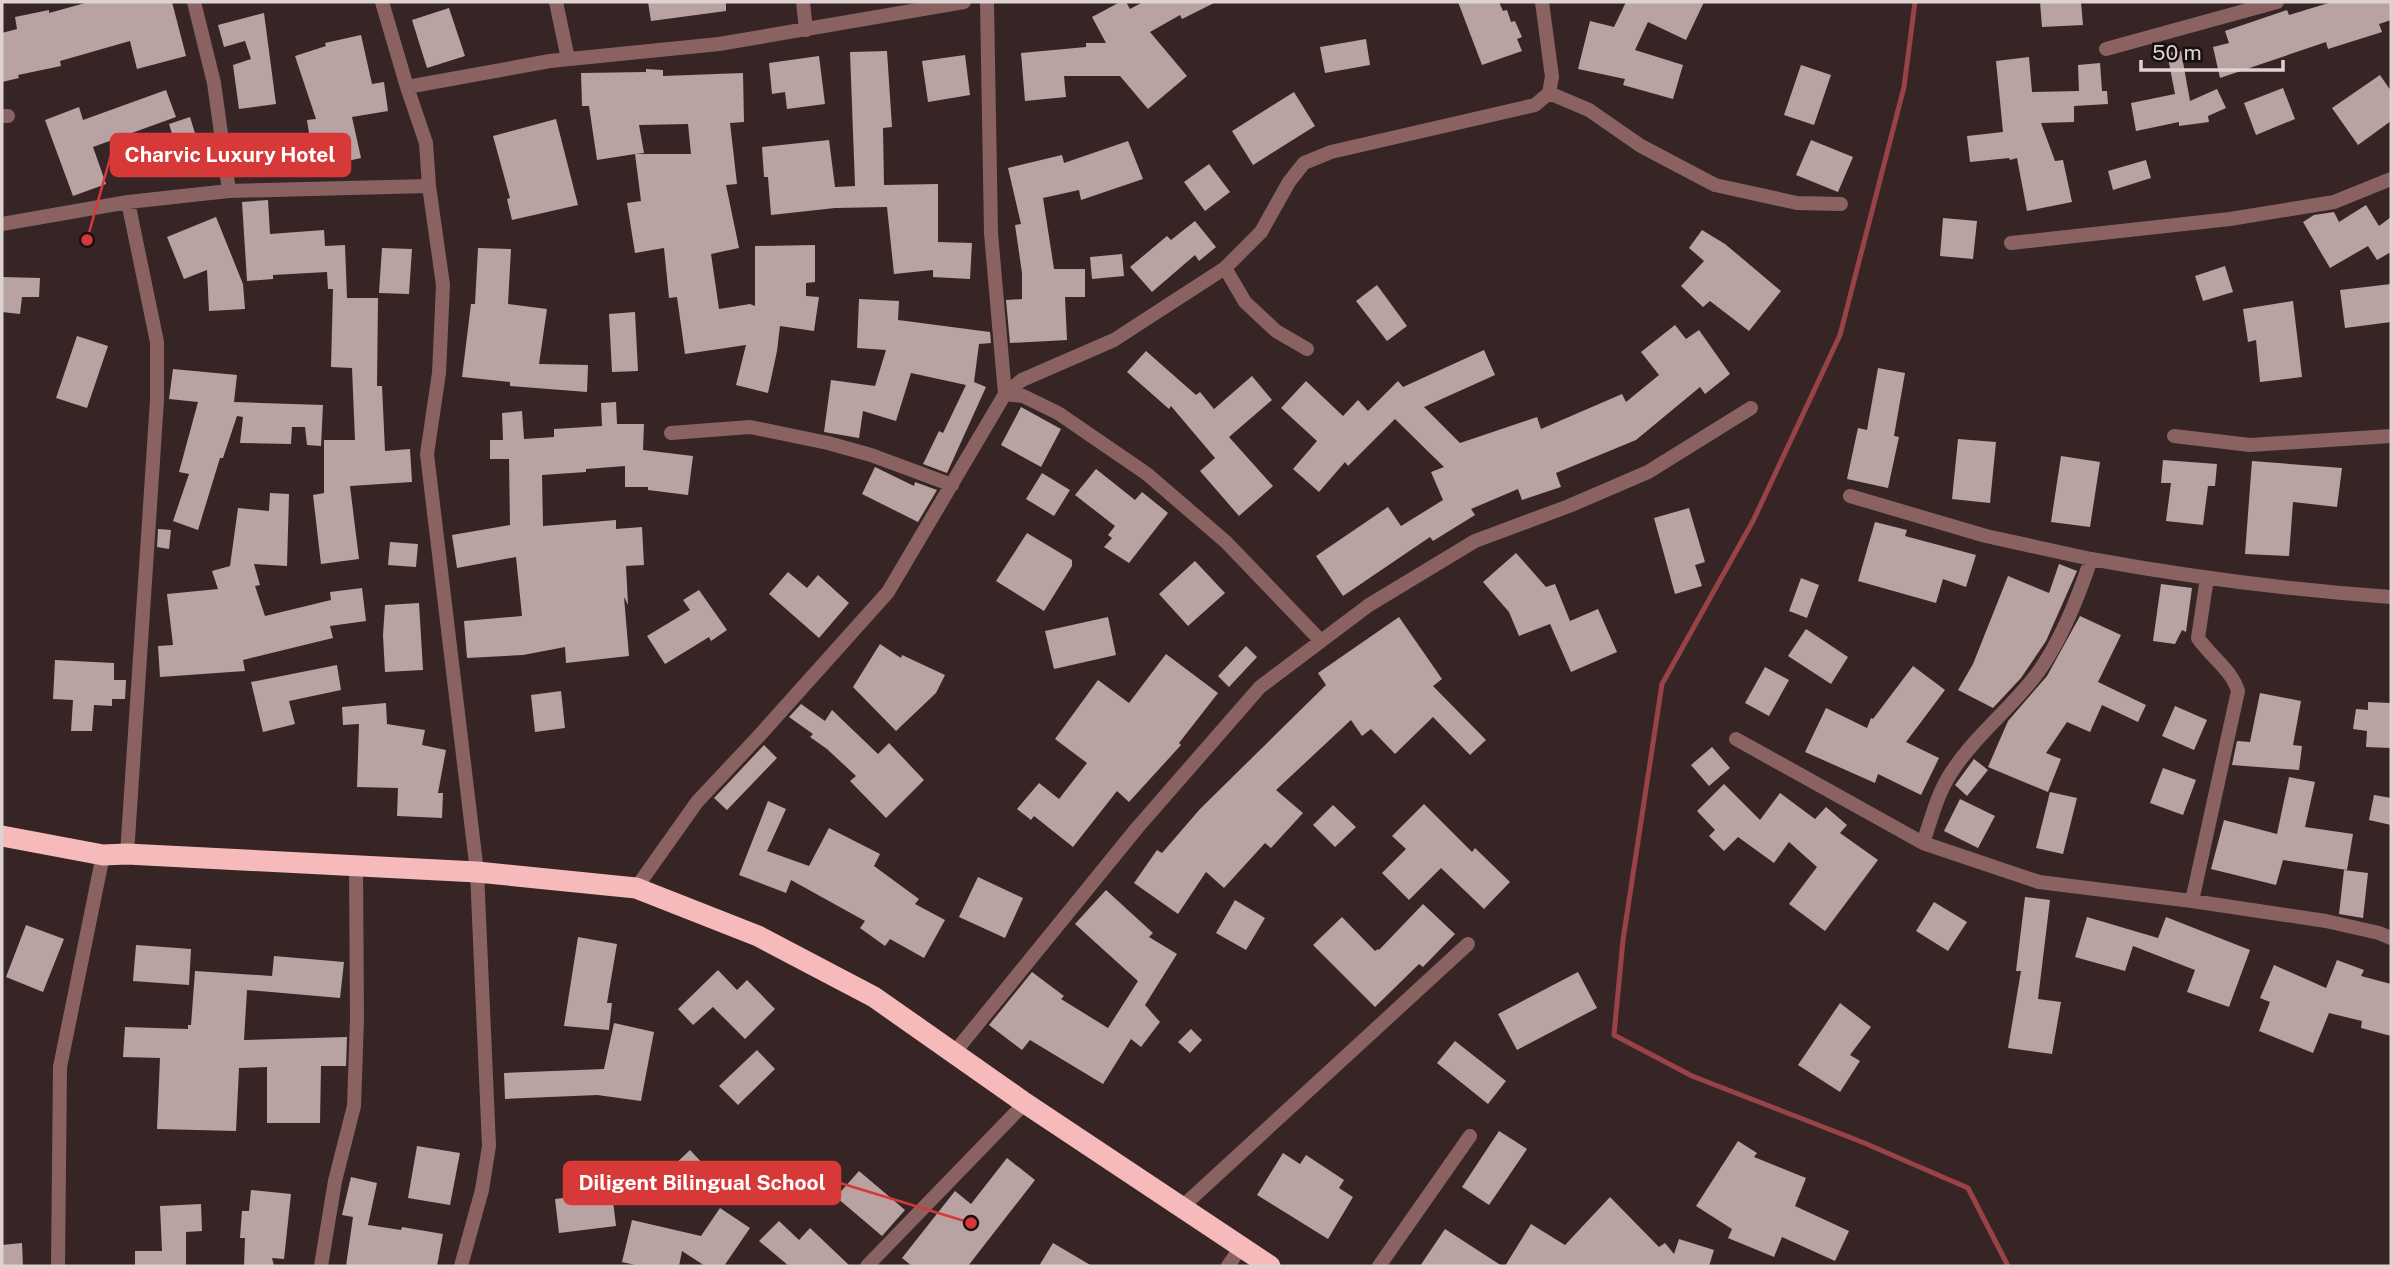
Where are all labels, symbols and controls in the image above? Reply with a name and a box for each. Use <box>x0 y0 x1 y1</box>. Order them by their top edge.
scale bar <box>2141 28 2283 72</box>
text: 50 m <box>2152 40 2202 65</box>
callout: Charvic Luxury Hotel <box>111 134 350 176</box>
text: Charvic Luxury Hotel <box>125 142 335 167</box>
callout: Diligent Bilingual School <box>564 1162 840 1204</box>
text: Diligent Bilingual School <box>578 1170 826 1195</box>

